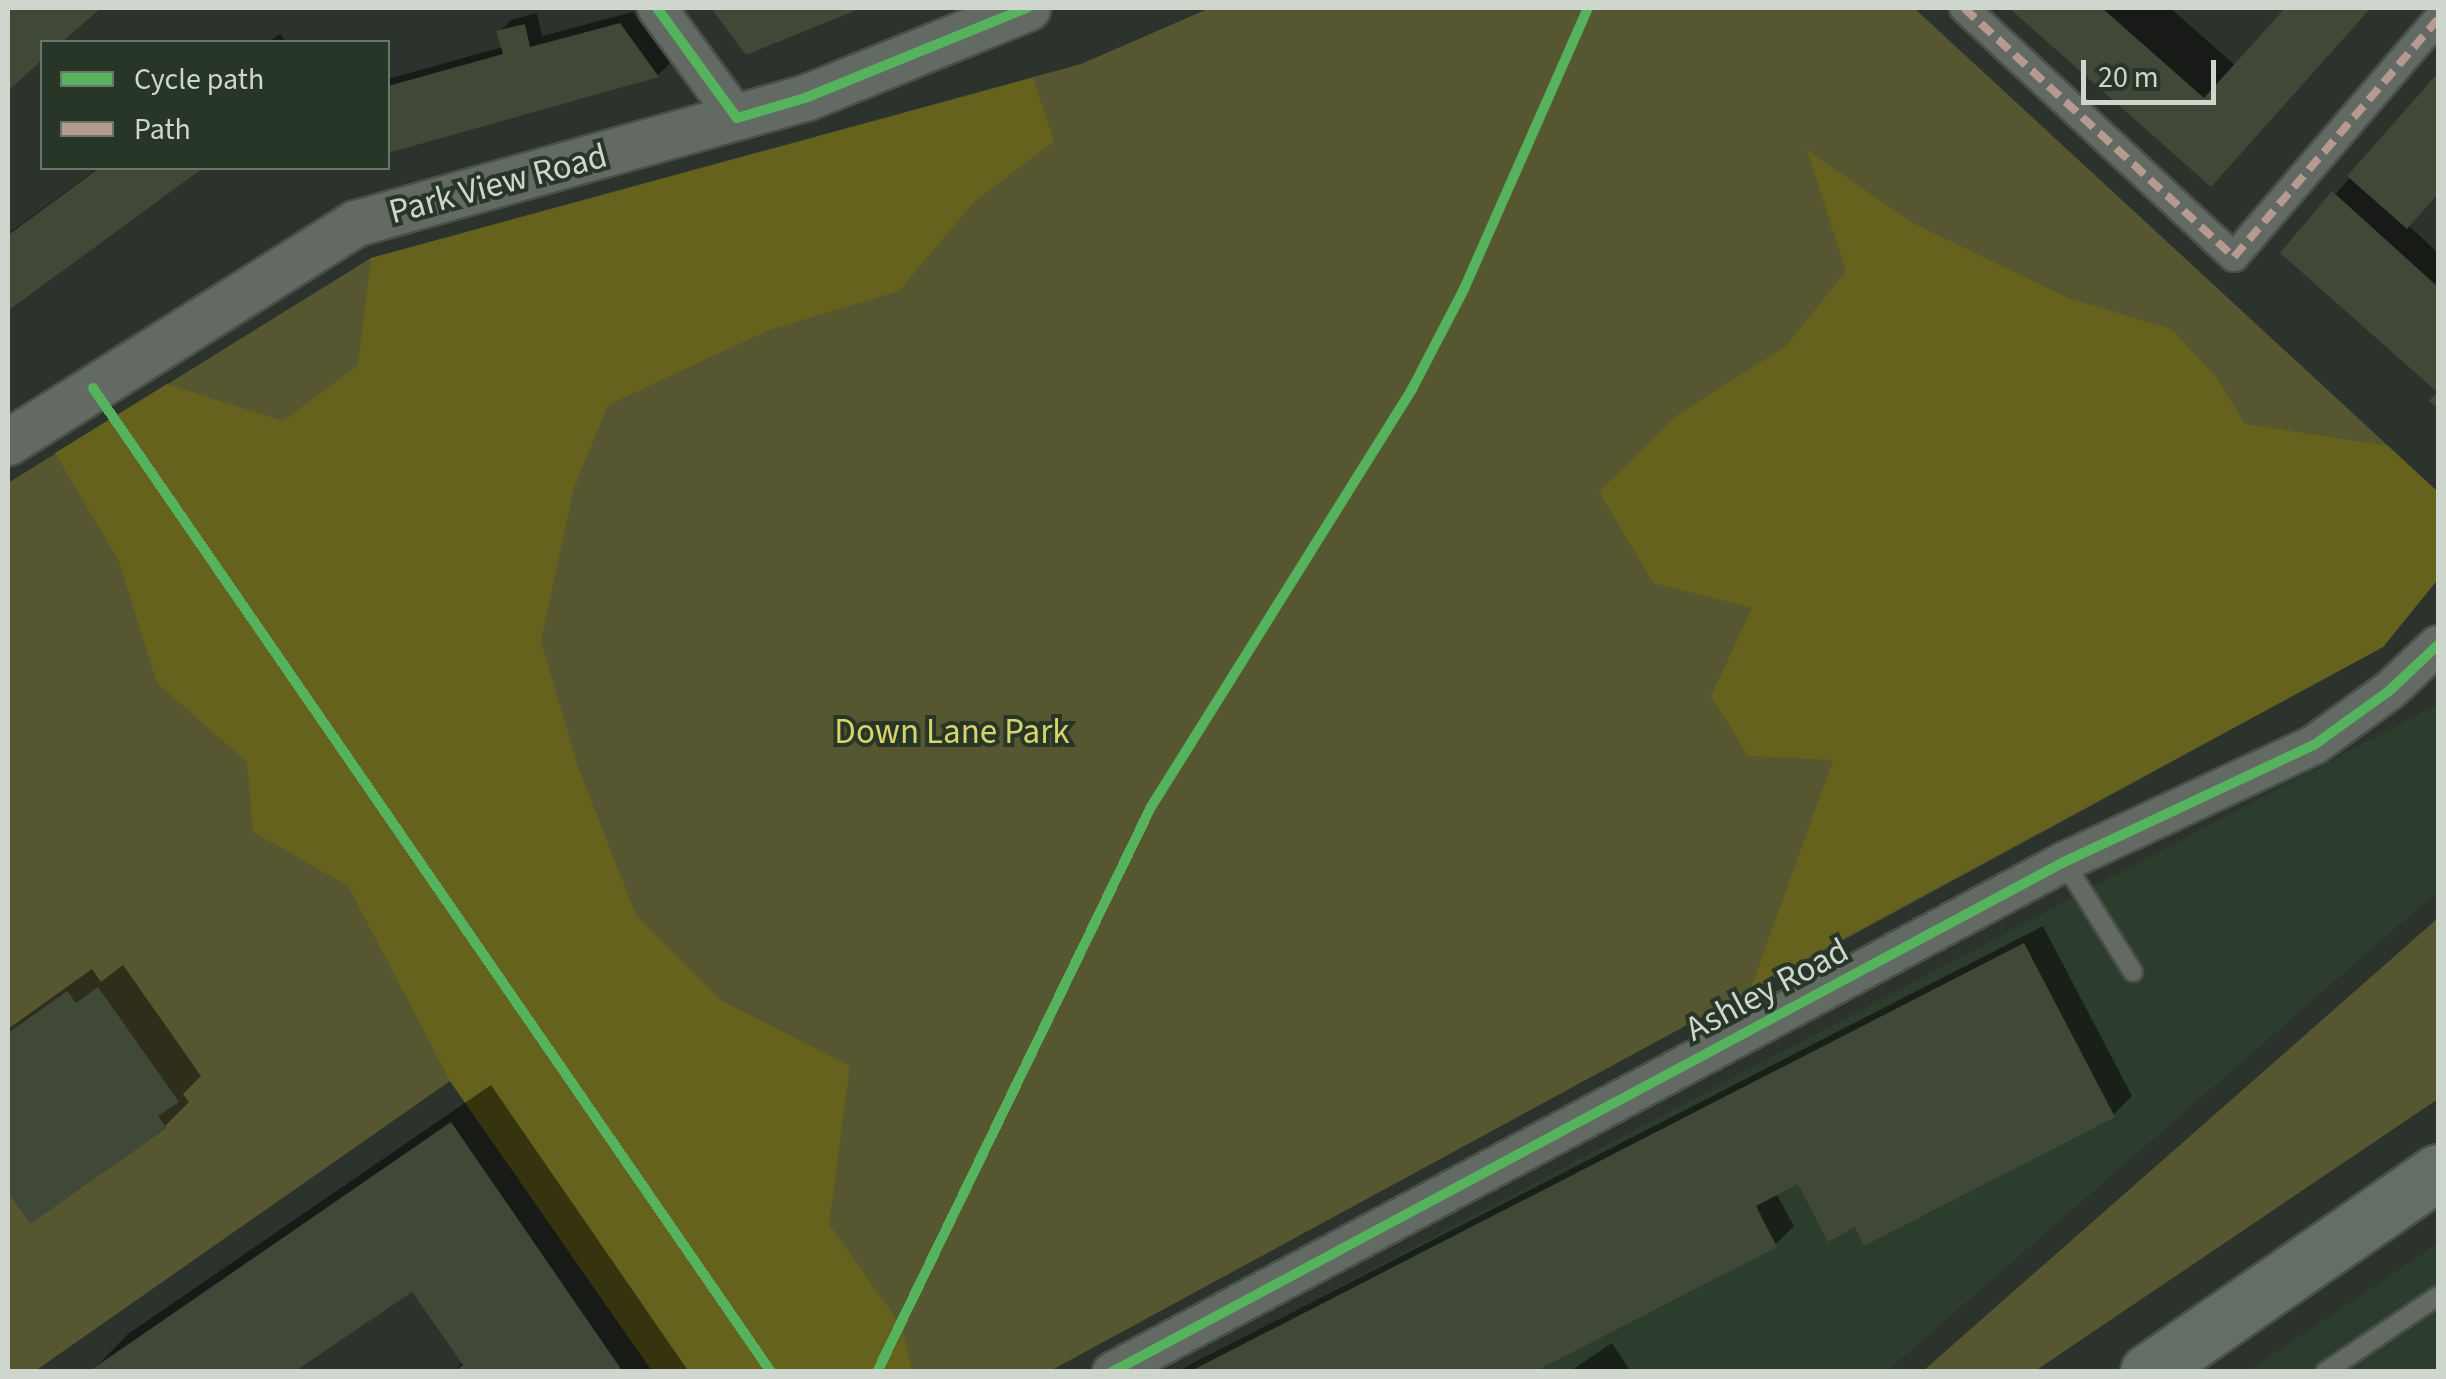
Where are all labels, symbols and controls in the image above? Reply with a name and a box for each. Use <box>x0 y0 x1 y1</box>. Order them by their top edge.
legend <box>40 40 390 170</box>
scale bar <box>2086 40 2221 102</box>
text: 20 m <box>2098 56 2159 99</box>
text: Cycle path <box>134 58 264 101</box>
text: Path <box>134 108 191 151</box>
street label: Park View Road <box>384 135 612 233</box>
park label: Down Lane Park <box>834 711 1070 753</box>
street label: Ashley Road <box>1678 930 1856 1050</box>

